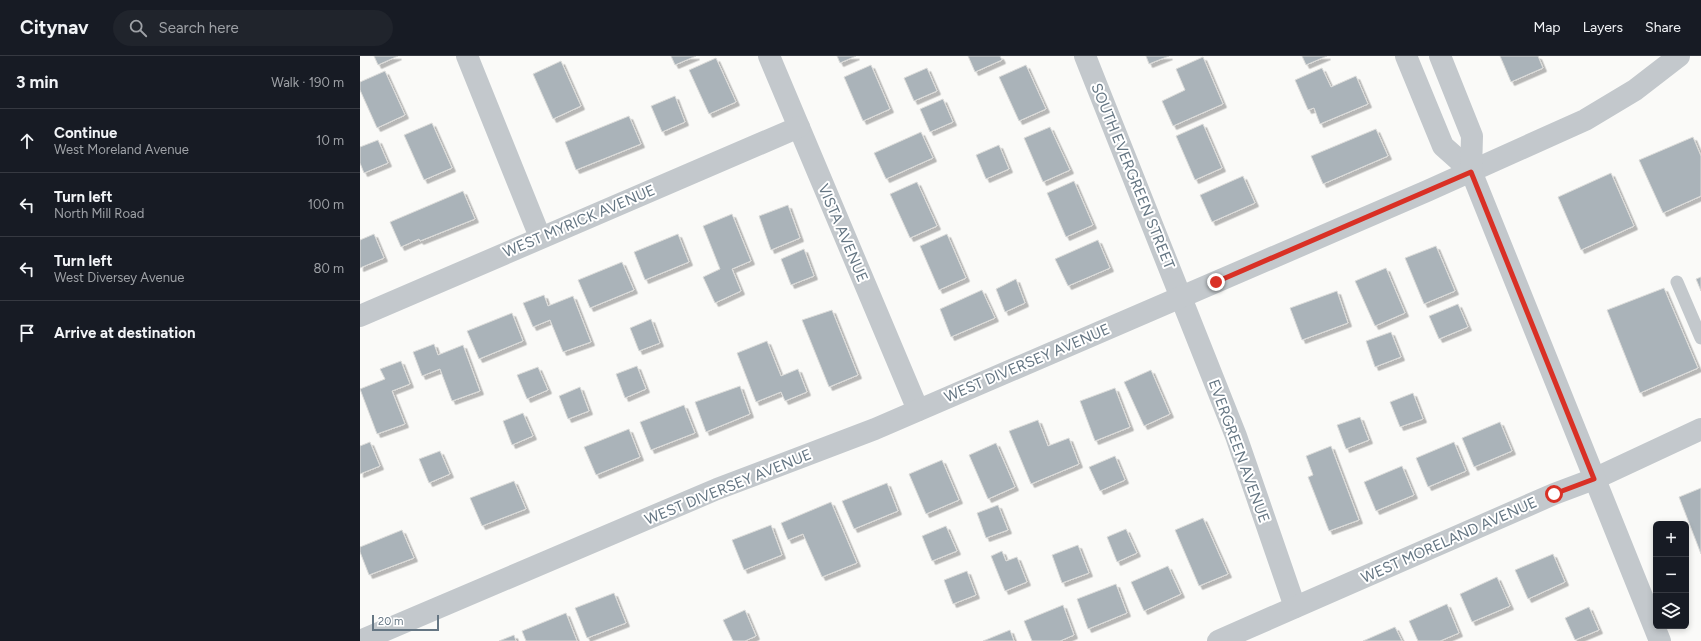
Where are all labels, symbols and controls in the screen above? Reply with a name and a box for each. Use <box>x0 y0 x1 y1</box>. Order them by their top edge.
search box <box>113 10 393 46</box>
text: Citynav <box>20 16 89 39</box>
icon: search <box>127 17 149 39</box>
text: Search here <box>159 19 239 37</box>
text: Map <box>1533 19 1561 36</box>
text: Layers <box>1583 19 1623 36</box>
text: Share <box>1645 19 1681 36</box>
text: 3 min <box>16 72 58 92</box>
text: Walk · 190 m <box>271 75 344 90</box>
street label: SOUTH EVERGREEN STREET <box>1087 80 1179 272</box>
text: Continue <box>54 124 117 142</box>
icon: ahead <box>16 130 38 152</box>
text: 10 m <box>316 133 344 148</box>
text: West Moreland Avenue <box>54 142 189 157</box>
street label: WEST MYRICK AVENUE <box>500 181 658 261</box>
street label: VISTA AVENUE <box>814 181 872 285</box>
text: Turn left <box>54 188 112 206</box>
icon: left <box>16 194 38 216</box>
text: 100 m <box>308 197 344 212</box>
text: North Mill Road <box>54 206 144 221</box>
text: Turn left <box>54 252 112 270</box>
icon: left <box>16 258 38 280</box>
text: 80 m <box>313 261 344 276</box>
text: West Diversey Avenue <box>54 270 184 285</box>
route end <box>1207 273 1225 291</box>
street label: WEST DIVERSEY AVENUE <box>941 320 1113 406</box>
icon: arrive <box>16 322 38 344</box>
text: Arrive at destination <box>54 324 195 342</box>
street label: EVERGREEN AVENUE <box>1205 377 1273 525</box>
street label: WEST DIVERSEY AVENUE <box>642 445 814 529</box>
route start <box>1545 485 1563 503</box>
street label: WEST MORELAND AVENUE <box>1358 493 1540 587</box>
map controls <box>1653 521 1689 629</box>
button: + <box>1653 521 1689 557</box>
button: − <box>1653 557 1689 593</box>
button: layers <box>1653 593 1689 629</box>
scale bar <box>372 613 439 632</box>
text: 20 m <box>378 615 403 628</box>

